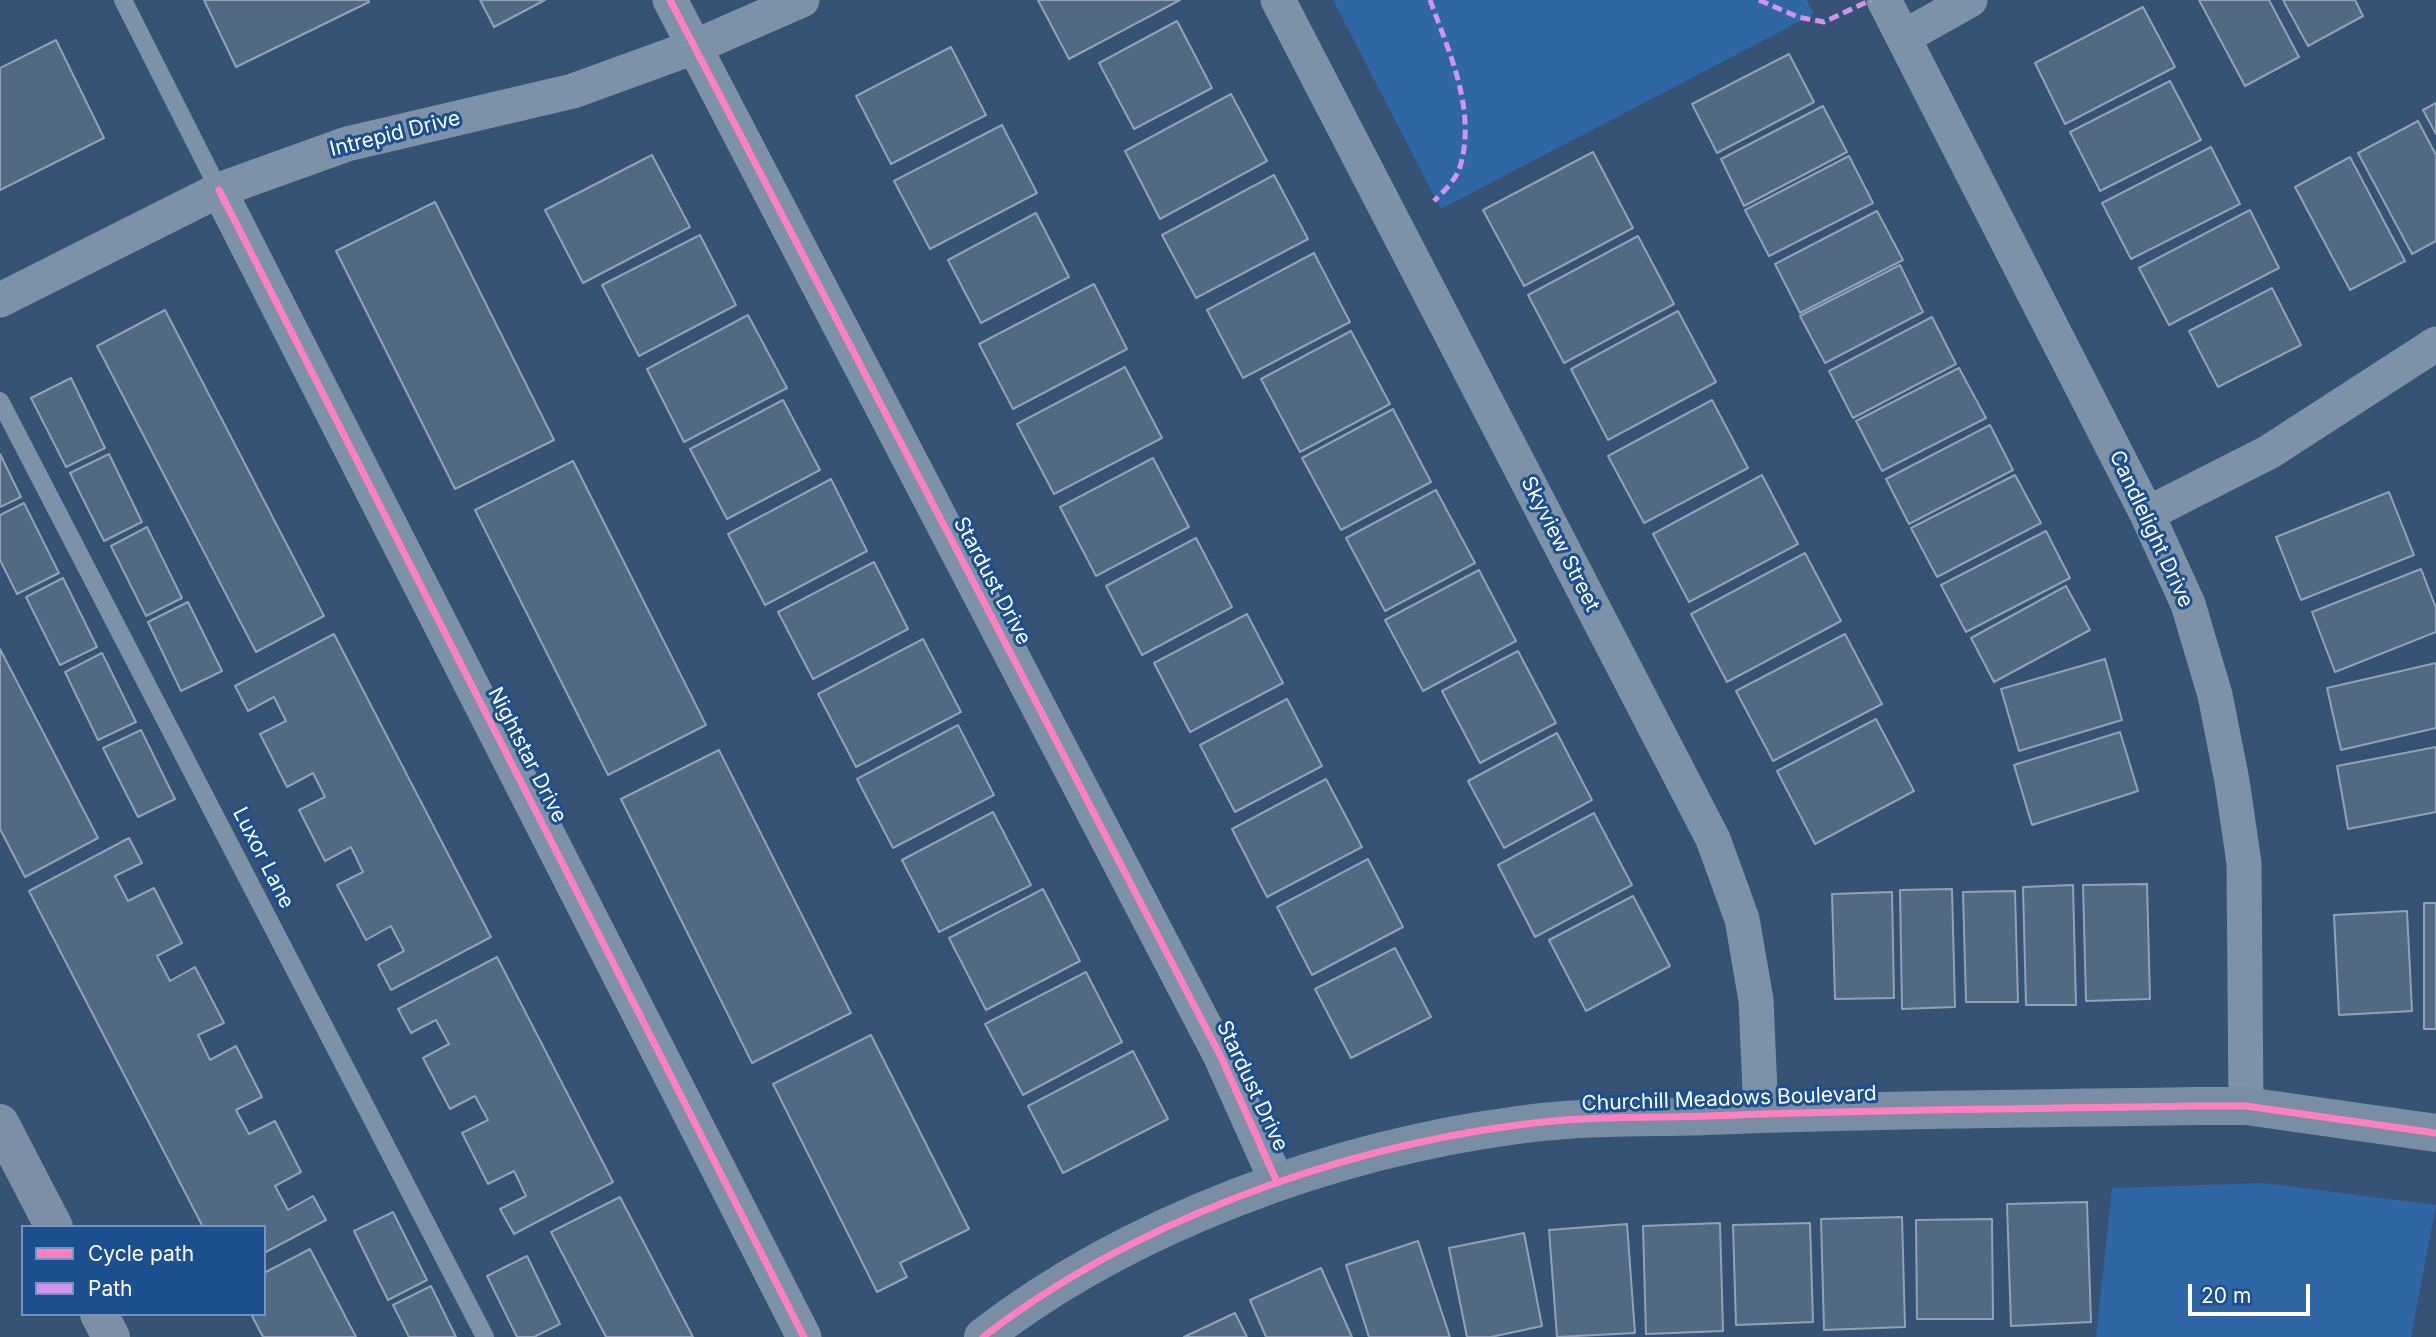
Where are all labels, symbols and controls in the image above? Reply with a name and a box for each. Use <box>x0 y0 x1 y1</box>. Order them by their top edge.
street label: Intrepid Drive <box>327 106 463 162</box>
street label: Candlelight Drive <box>2104 447 2198 611</box>
street label: Skyview Street <box>1515 472 1605 616</box>
street label: Stardust Drive <box>948 513 1036 649</box>
street label: Nightstar Drive <box>482 683 572 827</box>
street label: Luxor Lane <box>227 803 299 913</box>
street label: Stardust Drive <box>1211 1017 1293 1155</box>
street label: Churchill Meadows Boulevard <box>1581 1081 1877 1117</box>
legend <box>21 1225 266 1316</box>
text: Cycle path <box>88 1241 194 1266</box>
scale bar <box>2191 1270 2314 1314</box>
text: Path <box>88 1276 133 1301</box>
text: 20 m <box>2201 1283 2251 1308</box>

